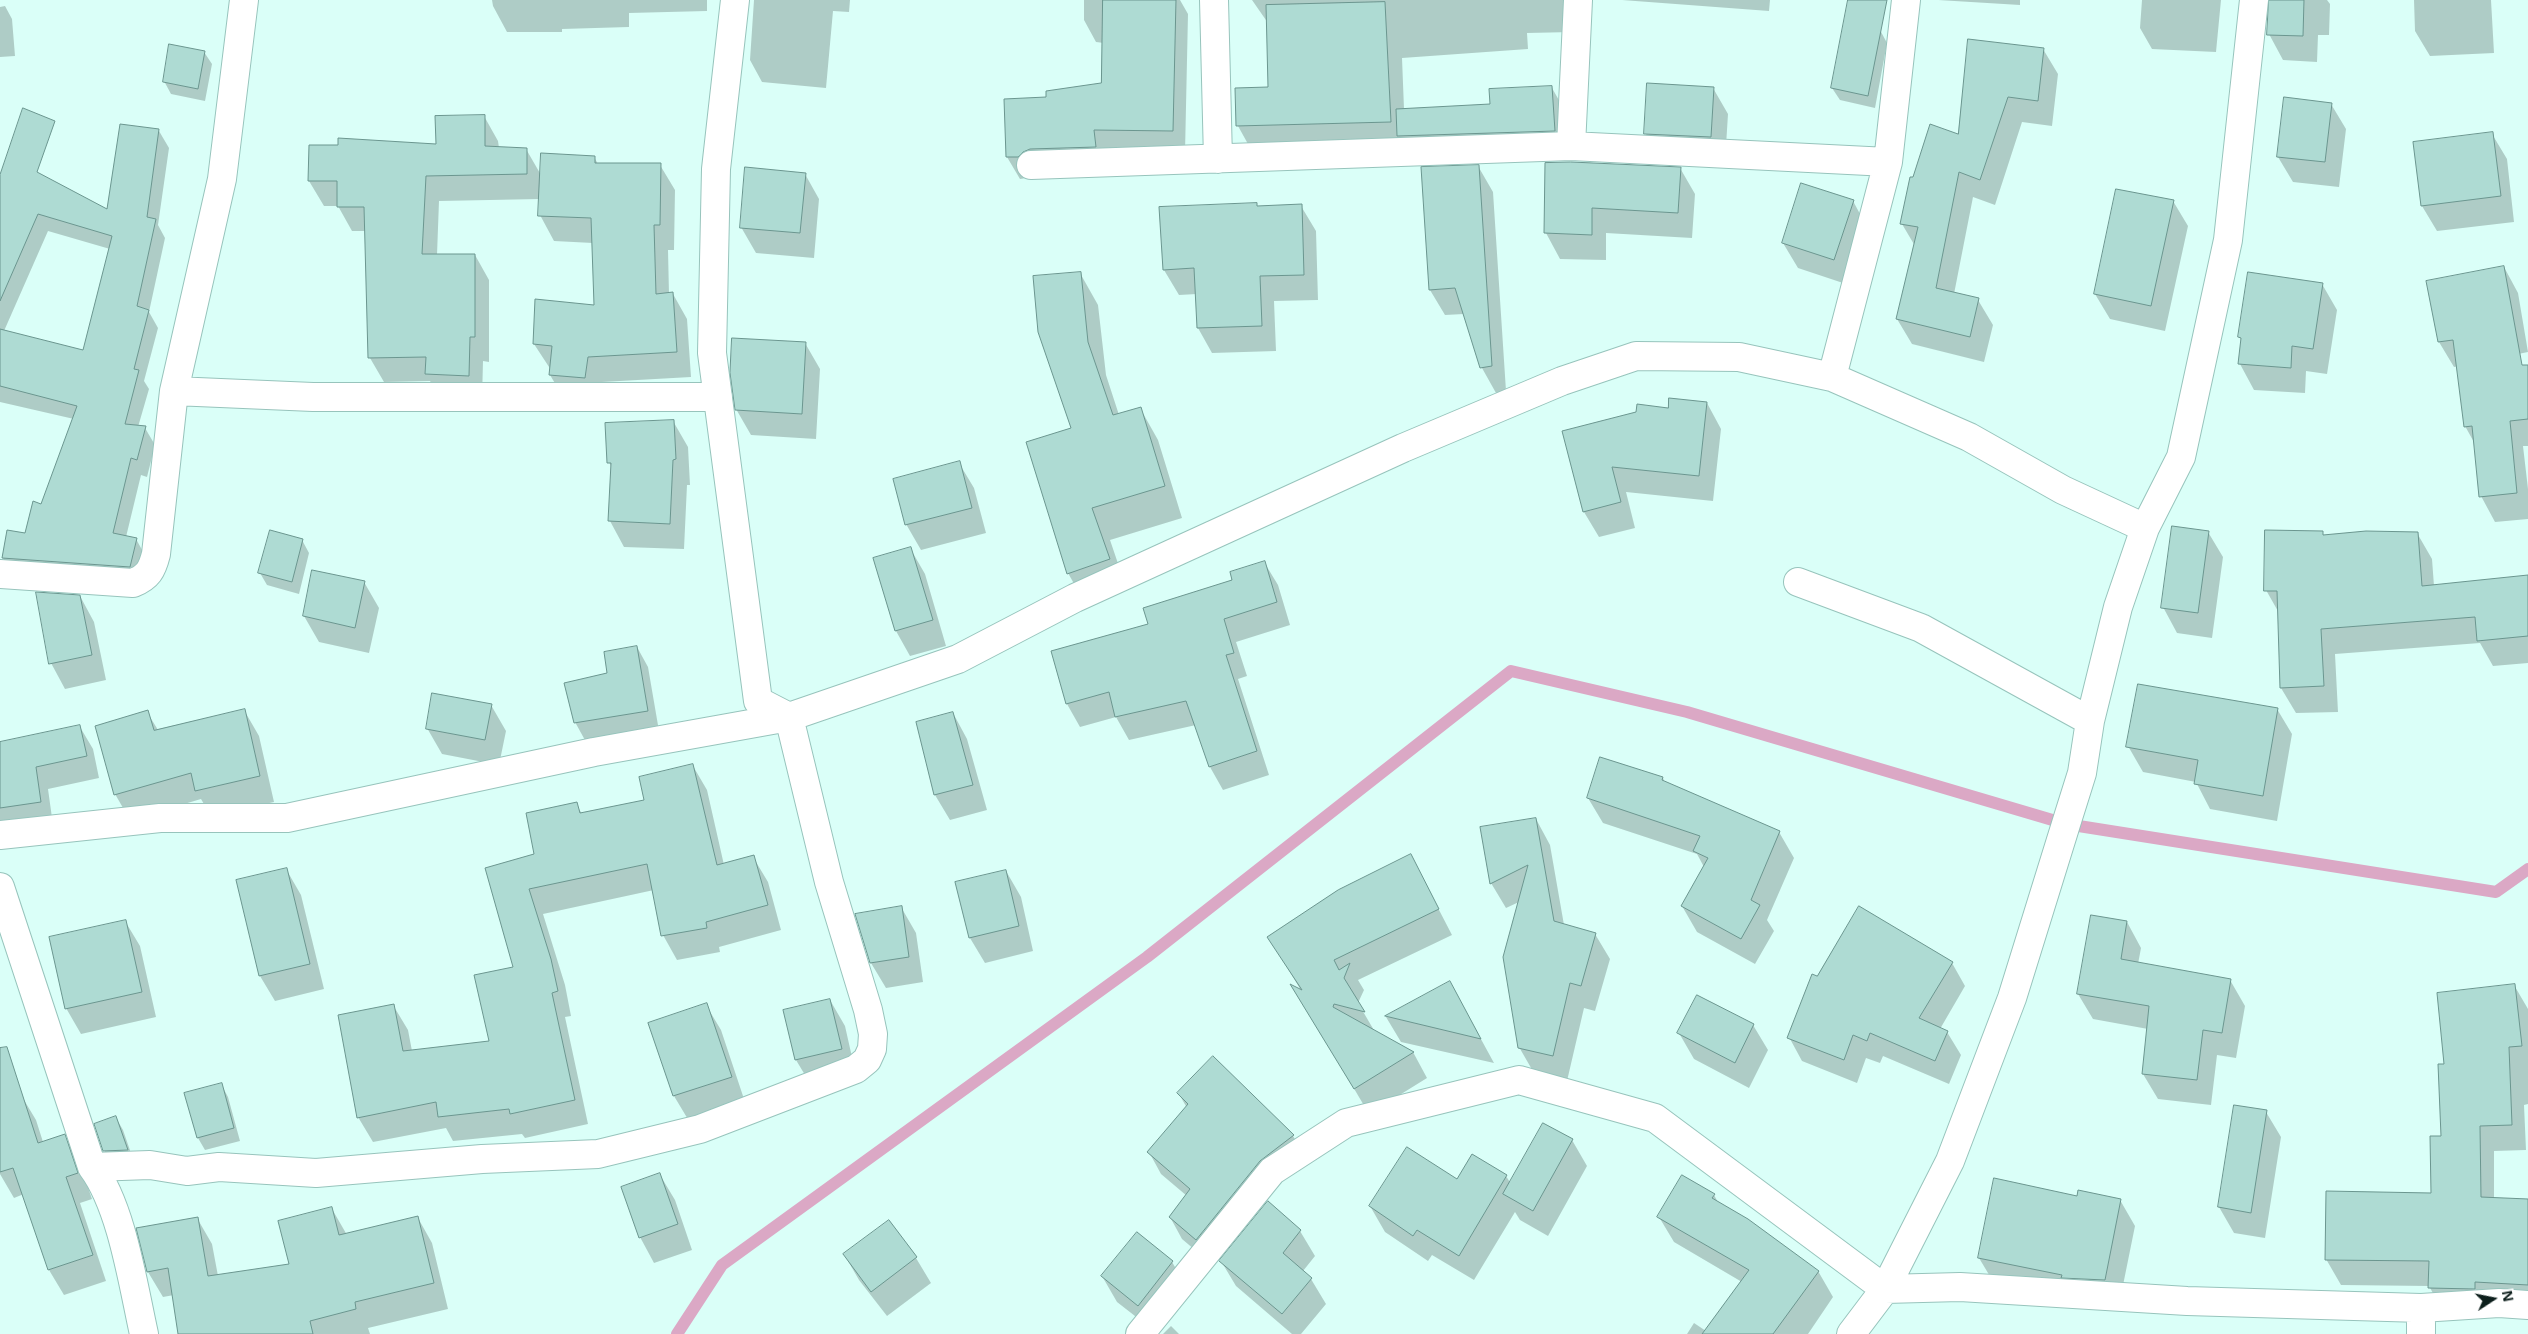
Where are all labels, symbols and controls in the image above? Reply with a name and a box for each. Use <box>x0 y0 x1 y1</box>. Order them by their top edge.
north arrow <box>2468 1274 2518 1324</box>
text: N <box>2498 1289 2519 1303</box>

